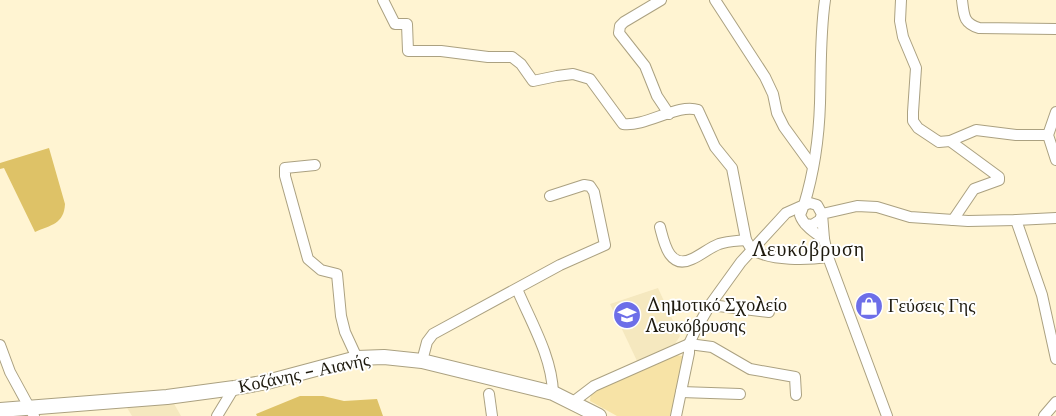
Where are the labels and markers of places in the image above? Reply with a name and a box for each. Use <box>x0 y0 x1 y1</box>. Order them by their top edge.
shop icon: Γεύσεις Γης <box>854 291 884 321</box>
place label: Δημοτικό Σχολείο Λευκόβρυσης <box>645 293 787 337</box>
place label: Γεύσεις Γης <box>888 294 975 317</box>
school or university icon: Δημοτικό Σχολείο Λευκόβρυσης <box>612 300 642 330</box>

